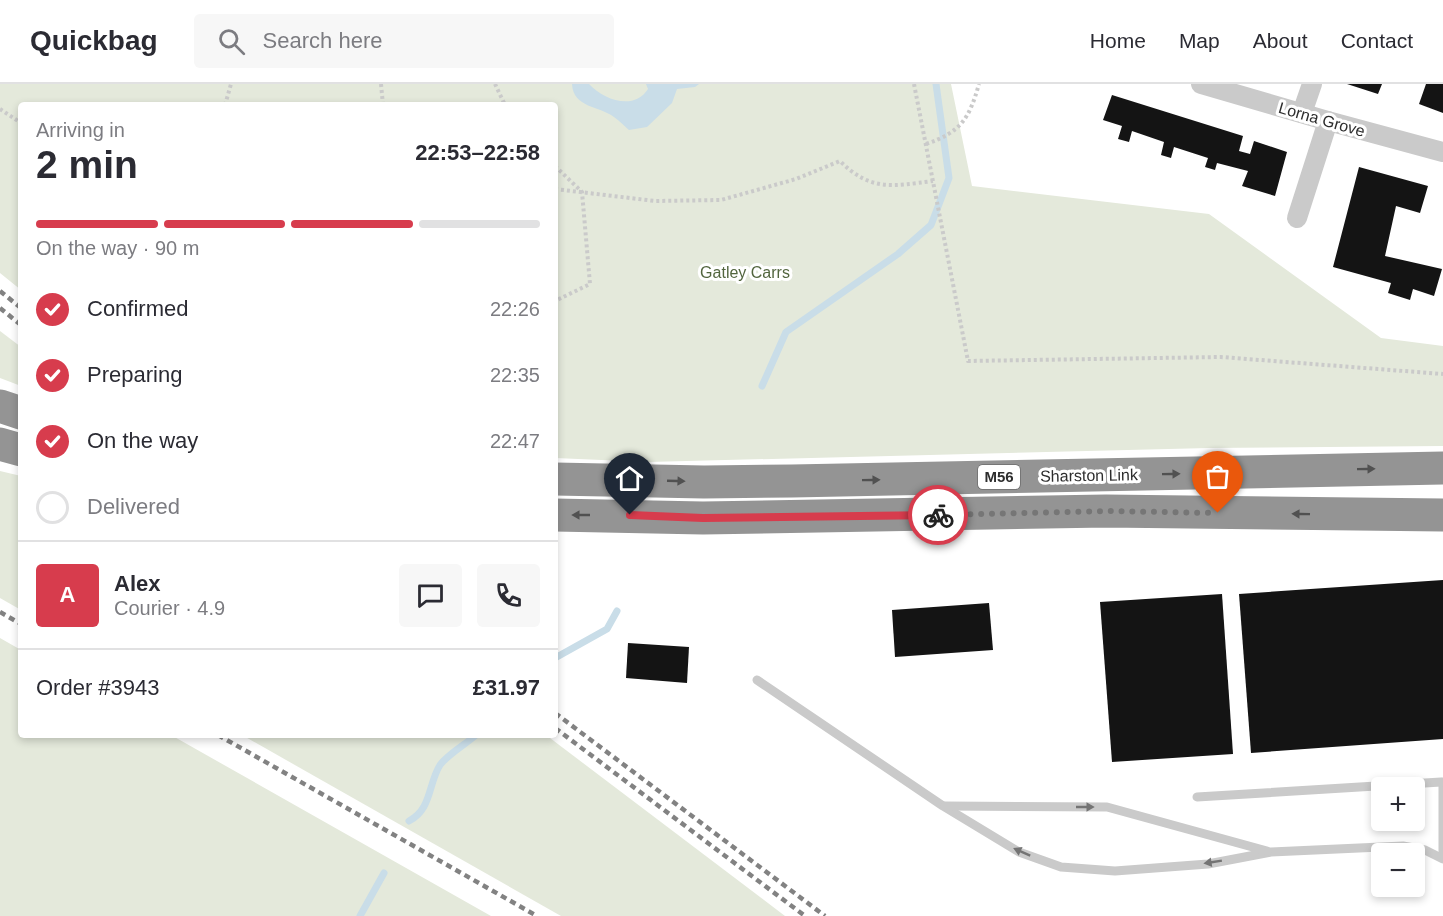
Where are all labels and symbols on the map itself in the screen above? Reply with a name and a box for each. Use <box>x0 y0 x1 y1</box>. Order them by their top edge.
street label: Lorna Grove <box>1277 99 1367 140</box>
park label: Gatley Carrs <box>700 264 790 281</box>
pin <box>1192 451 1243 513</box>
pin <box>604 453 655 515</box>
road number: M56 <box>978 465 1020 489</box>
one-way arrow <box>1357 465 1376 474</box>
street label: Sharston Link <box>1040 466 1139 485</box>
one-way arrow <box>1162 469 1181 478</box>
one-way arrow <box>862 475 881 485</box>
one-way arrow <box>667 477 686 486</box>
courier <box>908 485 968 545</box>
one-way arrow <box>1291 509 1310 518</box>
one-way arrow <box>571 510 590 520</box>
one-way arrow <box>1076 802 1095 812</box>
one-way arrow <box>1013 848 1030 857</box>
one-way arrow <box>1204 858 1223 867</box>

